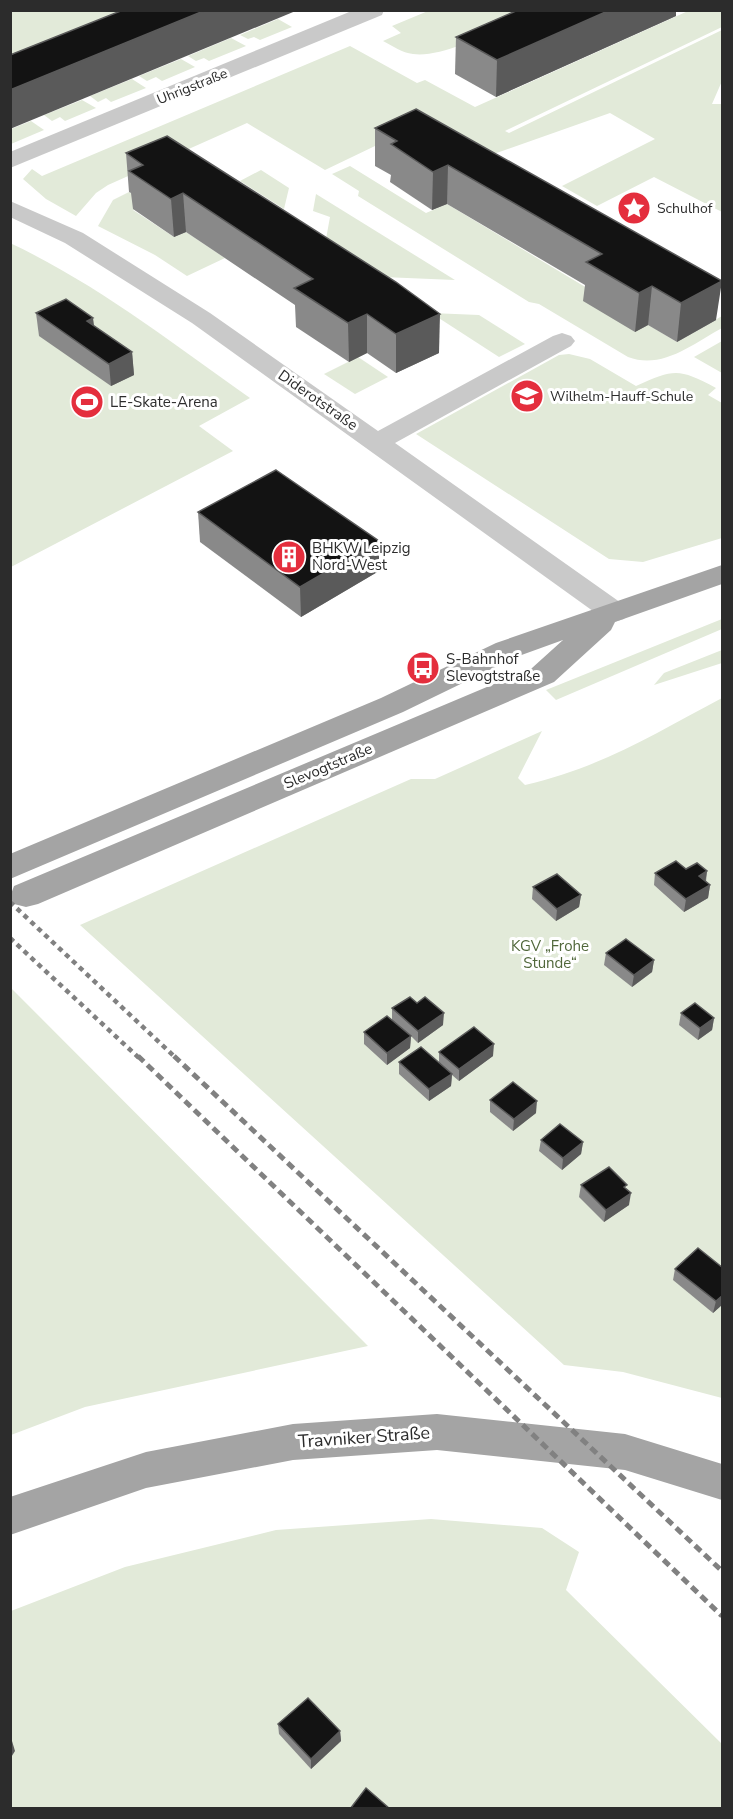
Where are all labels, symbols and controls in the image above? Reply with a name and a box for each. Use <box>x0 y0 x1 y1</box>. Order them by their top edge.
street label: Uhrigstraße <box>154 64 230 109</box>
place icon: Schulhof <box>616 190 652 226</box>
place label: Schulhof <box>657 199 713 218</box>
street label: Diderotstraße <box>274 365 362 435</box>
school or university icon: Wilhelm-Hauff-Schule <box>509 378 545 414</box>
sports icon: LE-Skate-Arena <box>69 384 105 420</box>
place label: Wilhelm-Hauff-Schule <box>550 387 693 406</box>
place label: LE-Skate-Arena <box>110 392 218 412</box>
place label: BHKW Leipzig Nord-West <box>312 538 410 575</box>
building icon: BHKW Leipzig Nord-West <box>271 539 307 575</box>
place label: S-Bahnhof Slevogtstraße <box>446 649 540 686</box>
bus stop icon: S-Bahnhof Slevogtstraße <box>405 650 441 686</box>
street label: Slevogtstraße <box>281 738 375 794</box>
park label: KGV „Frohe Stunde“ <box>511 936 589 973</box>
street label: Travniker Straße <box>297 1420 431 1454</box>

